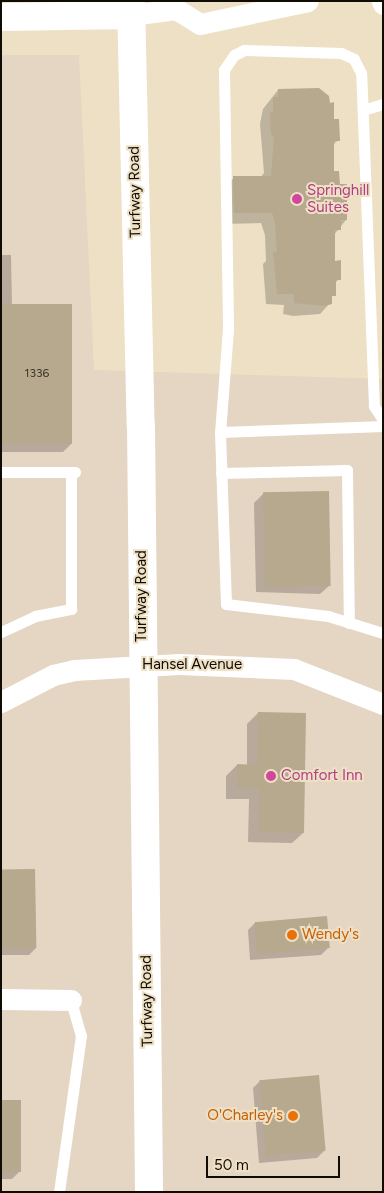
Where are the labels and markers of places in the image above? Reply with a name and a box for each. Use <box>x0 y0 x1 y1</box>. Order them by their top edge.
place label: Springhill Suites <box>307 181 369 216</box>
marker: Springhill Suites <box>291 193 303 205</box>
place label: Comfort Inn <box>281 767 363 785</box>
marker: Comfort Inn <box>265 770 277 782</box>
place label: Wendy's <box>302 926 359 944</box>
marker: Wendy's <box>286 929 298 941</box>
place label: O'Charley's <box>207 1107 283 1125</box>
marker: O'Charley's <box>287 1110 299 1122</box>

